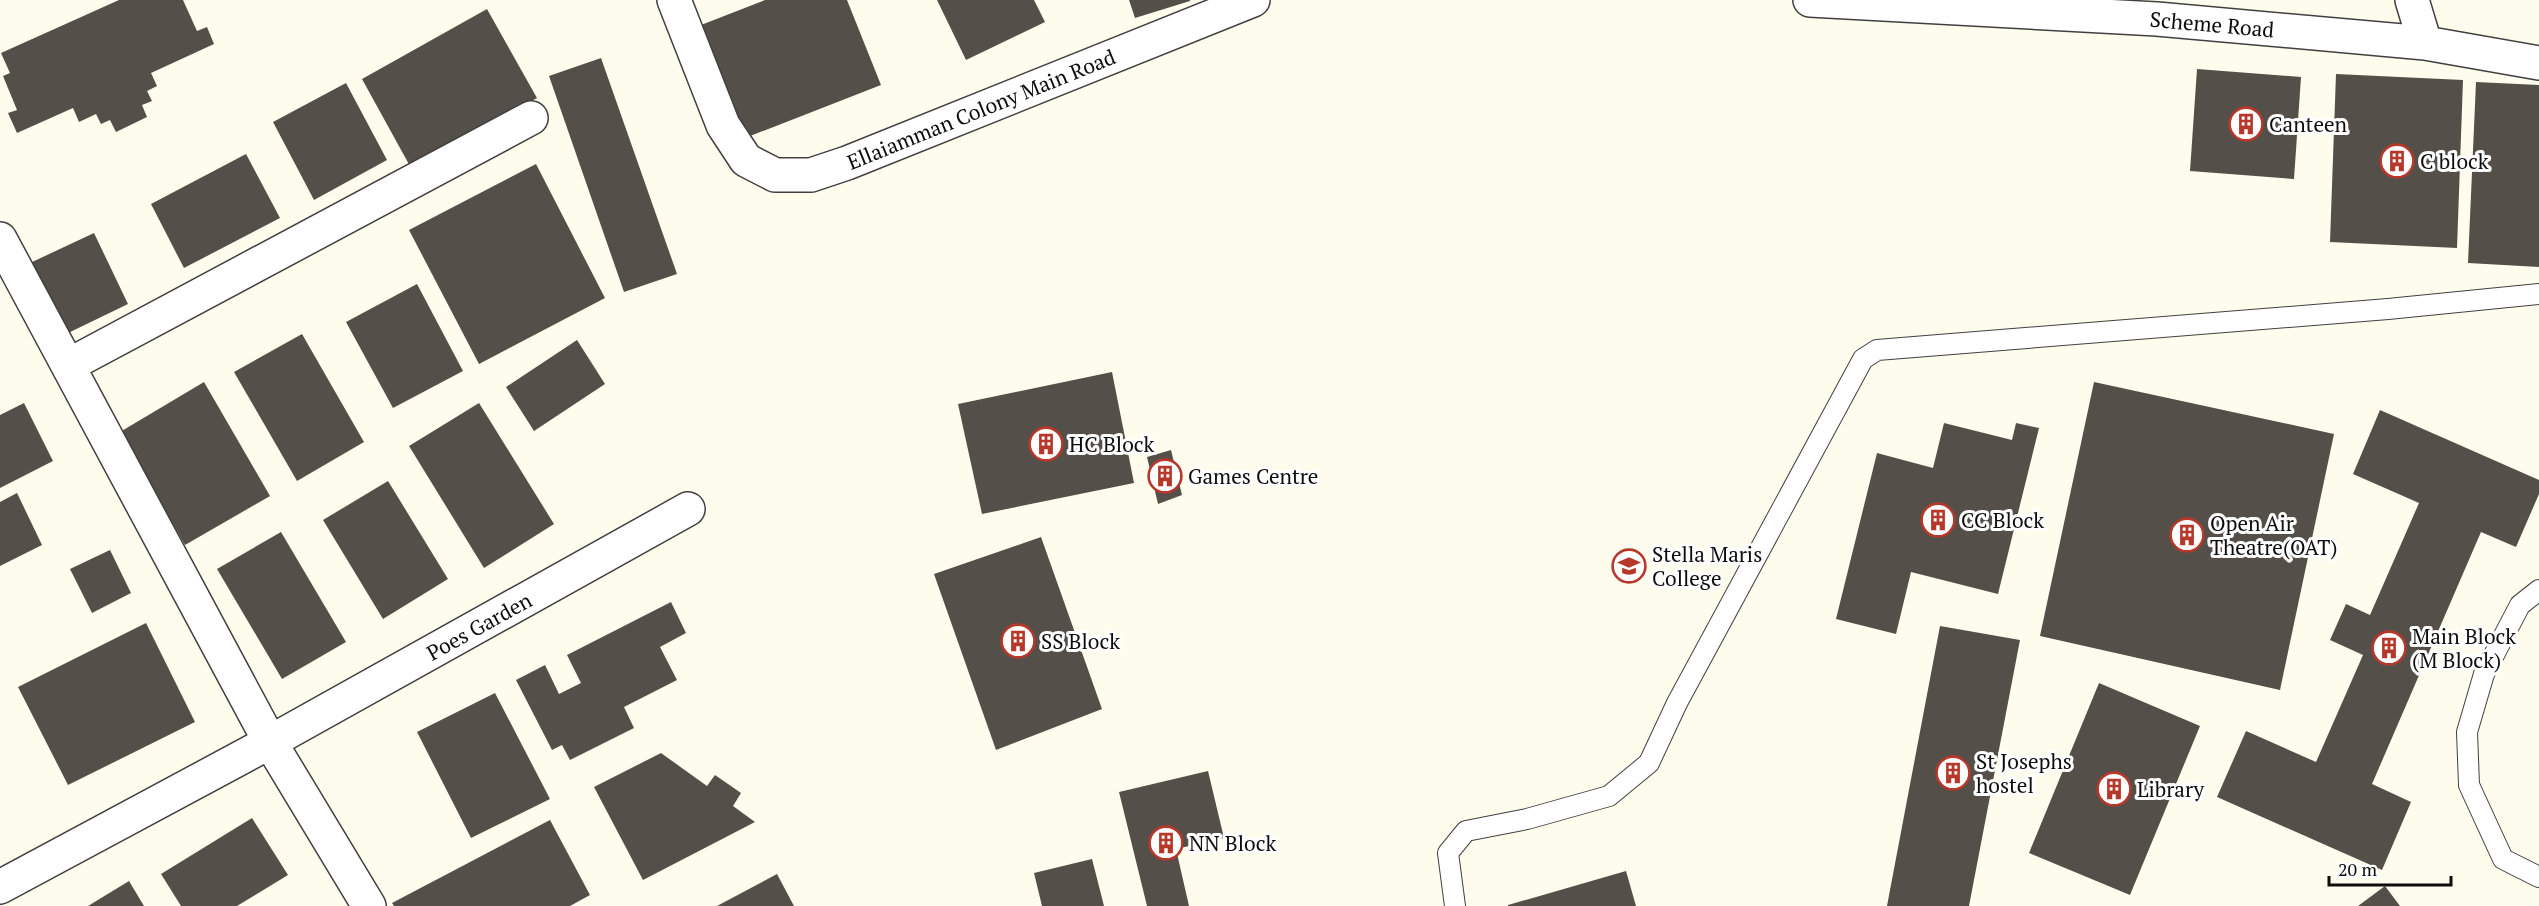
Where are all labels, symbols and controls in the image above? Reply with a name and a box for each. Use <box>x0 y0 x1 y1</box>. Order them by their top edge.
street label: Scheme Road <box>2149 5 2276 43</box>
street label: Ellaiamman Colony Main Road <box>843 42 1120 176</box>
building icon: Canteen <box>2228 106 2264 142</box>
place label: Canteen <box>2269 110 2348 138</box>
building icon: C block <box>2379 143 2415 179</box>
place label: C block <box>2420 147 2489 175</box>
building icon: HC Block <box>1028 426 1064 462</box>
place label: HC Block <box>1069 430 1155 458</box>
building icon: Games Centre <box>1147 458 1183 494</box>
place label: Games Centre <box>1188 462 1318 490</box>
building icon: CC Block <box>1920 502 1956 538</box>
place label: CC Block <box>1961 506 2044 534</box>
place label: Open Air Theatre(OAT) <box>2210 509 2337 561</box>
building icon: Open Air Theatre(OAT) <box>2169 517 2205 553</box>
place label: Stella Maris College <box>1652 540 1762 592</box>
school or university icon: Stella Maris College <box>1611 548 1647 584</box>
street label: Poes Garden <box>421 585 537 666</box>
place label: Main Block (M Block) <box>2412 622 2516 674</box>
building icon: SS Block <box>1000 623 1036 659</box>
place label: SS Block <box>1041 627 1120 655</box>
building icon: Main Block (M Block) <box>2371 630 2407 666</box>
place label: St Josephs hostel <box>1976 747 2072 799</box>
building icon: St Josephs hostel <box>1935 755 1971 791</box>
building icon: Library <box>2096 771 2132 807</box>
place label: Library <box>2137 775 2204 803</box>
building icon: NN Block <box>1148 825 1184 861</box>
place label: NN Block <box>1189 829 1276 857</box>
scale bar <box>2329 849 2450 887</box>
text: 20 m <box>2338 857 2378 881</box>

